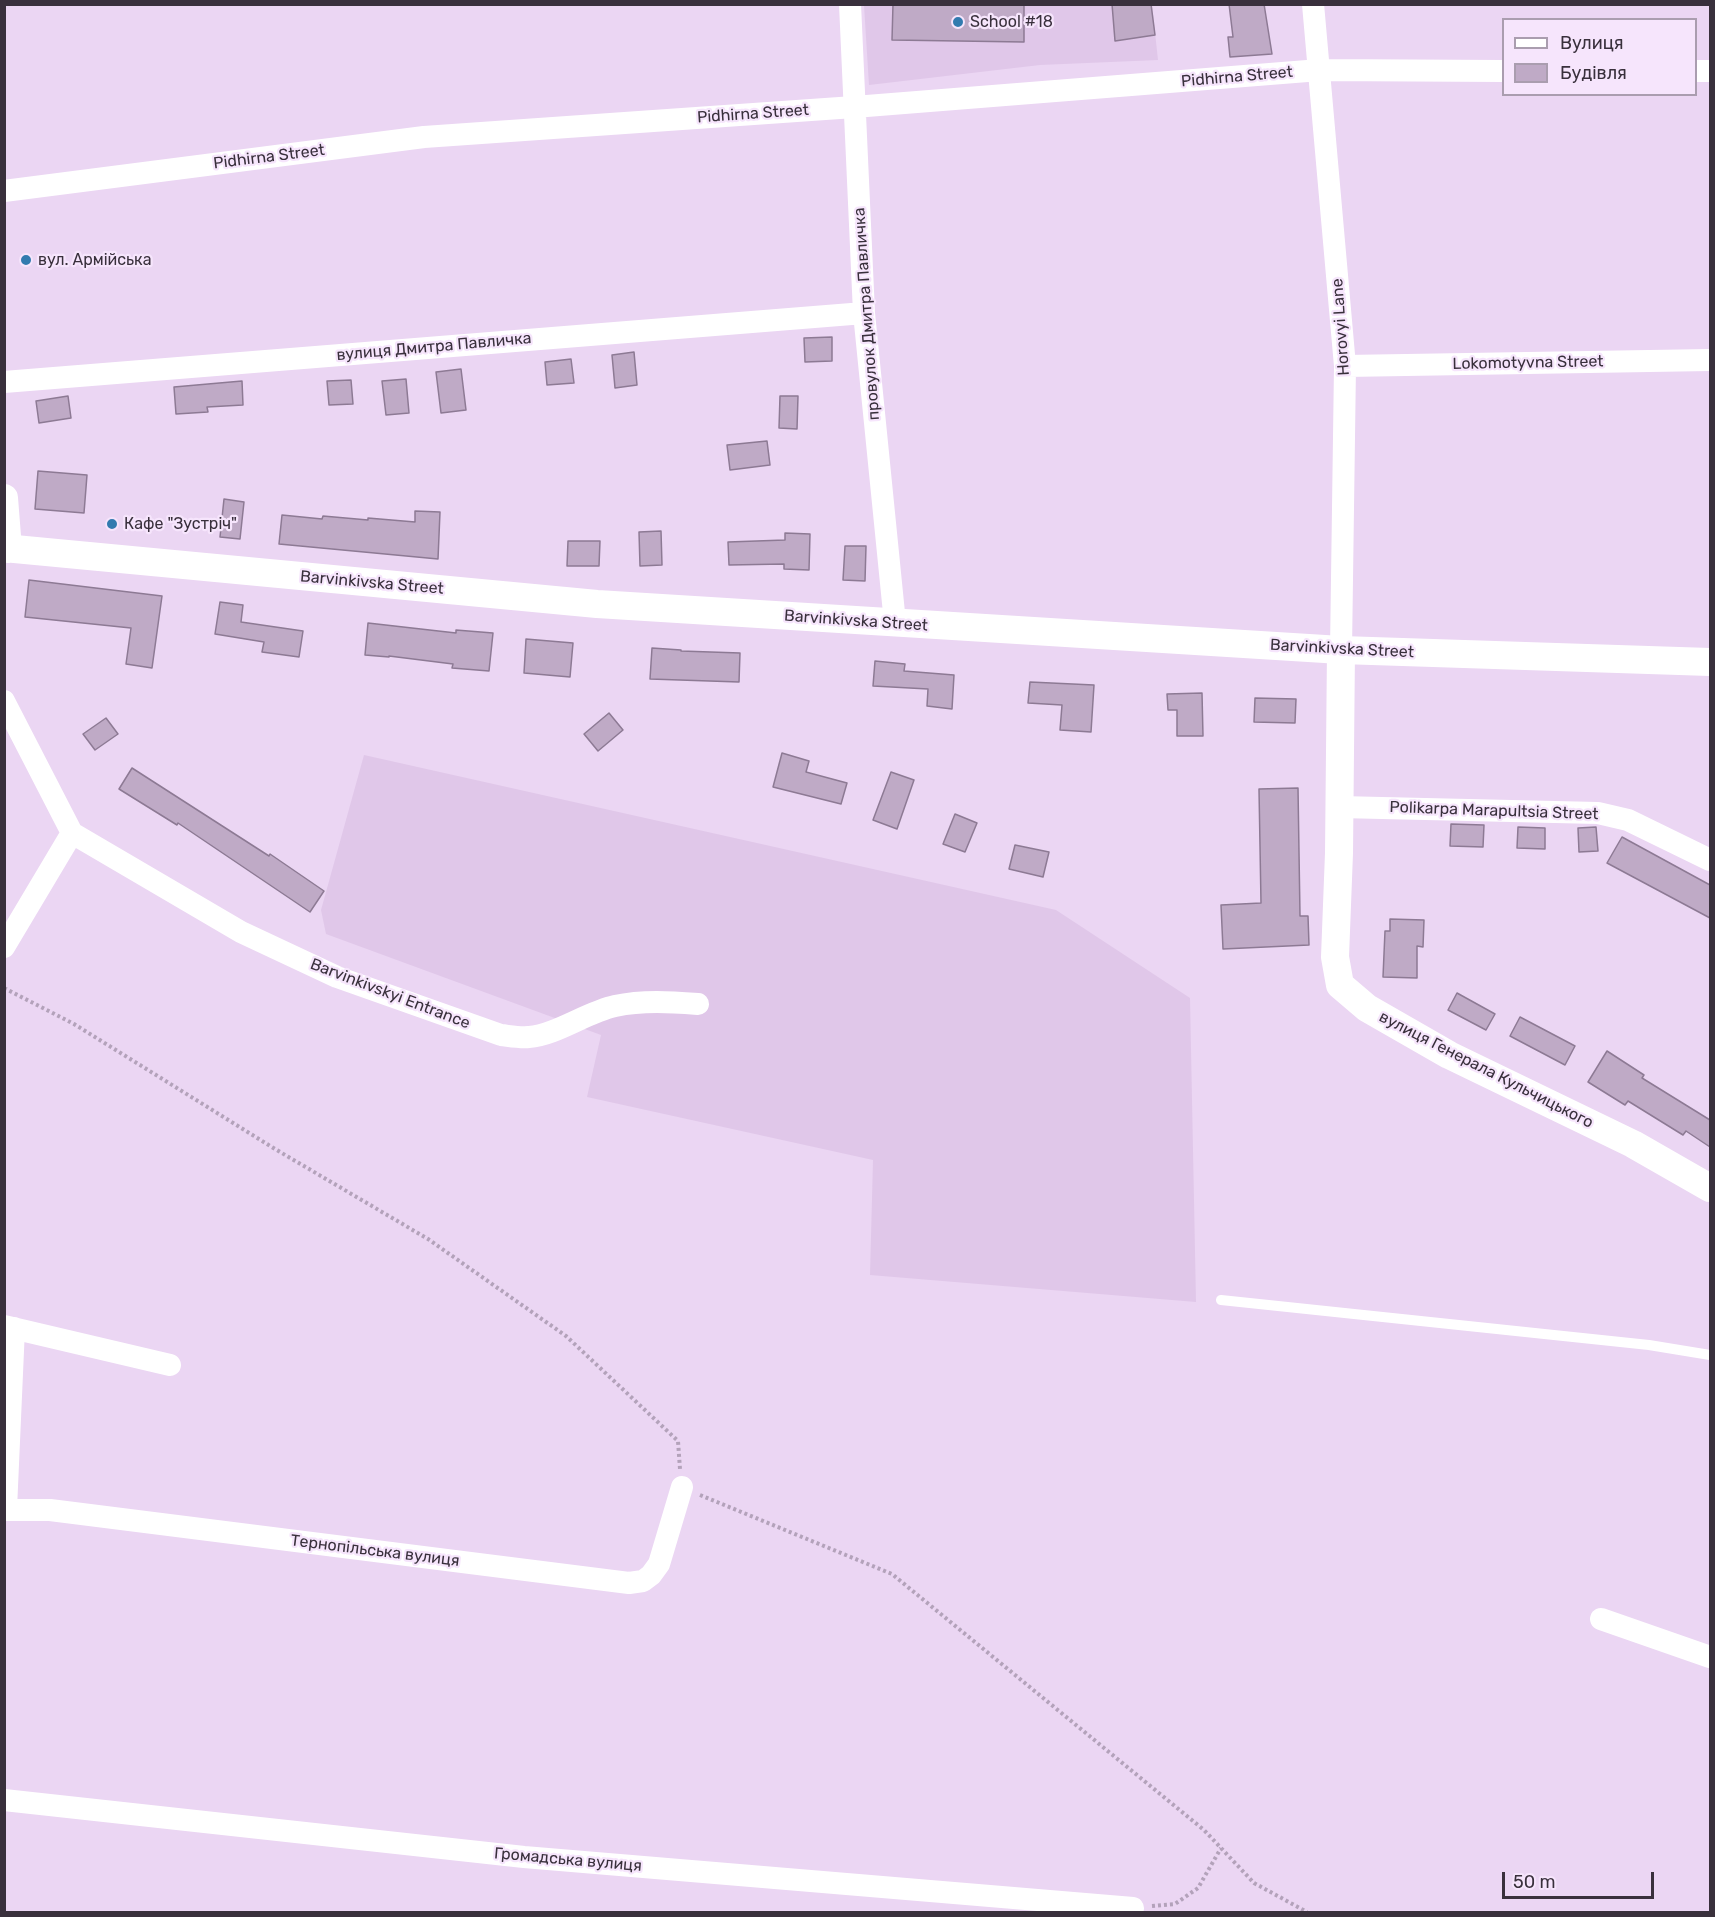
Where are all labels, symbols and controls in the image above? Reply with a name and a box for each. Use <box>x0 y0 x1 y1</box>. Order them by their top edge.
place label: School #18 <box>970 12 1053 32</box>
marker: School #18 <box>951 15 965 29</box>
legend <box>1502 18 1697 96</box>
text: Вулиця <box>1560 32 1624 54</box>
text: Будівля <box>1560 62 1627 84</box>
street label: Pidhirna Street <box>1180 63 1294 91</box>
street label: Pidhirna Street <box>696 101 810 127</box>
street label: Pidhirna Street <box>212 141 326 173</box>
street label: провулок Дмитра Павличка <box>850 207 884 421</box>
place label: вул. Армійська <box>38 250 152 270</box>
marker: вул. Армійська <box>19 253 33 267</box>
street label: Horovyi Lane <box>1328 278 1354 376</box>
street label: вулиця Дмитра Павличка <box>336 329 532 365</box>
street label: Lokomotyvna Street <box>1452 352 1604 374</box>
place label: Кафе "Зустріч" <box>124 514 237 534</box>
marker: Кафе "Зустріч" <box>105 517 119 531</box>
street label: Barvinkivska Street <box>299 567 445 599</box>
street label: Barvinkivska Street <box>783 606 929 636</box>
street label: Barvinkivska Street <box>1270 636 1414 662</box>
street label: Polikarpa Marapultsia Street <box>1389 798 1599 824</box>
street label: Barvinkivskyi Entrance <box>307 955 473 1033</box>
street label: вулиця Генерала Кульчицького <box>1376 1007 1596 1133</box>
street label: Тернопільська вулиця <box>289 1531 461 1571</box>
street label: Громадська вулиця <box>493 1844 643 1876</box>
scale bar <box>1505 1860 1656 1898</box>
text: 50 m <box>1513 1871 1556 1893</box>

